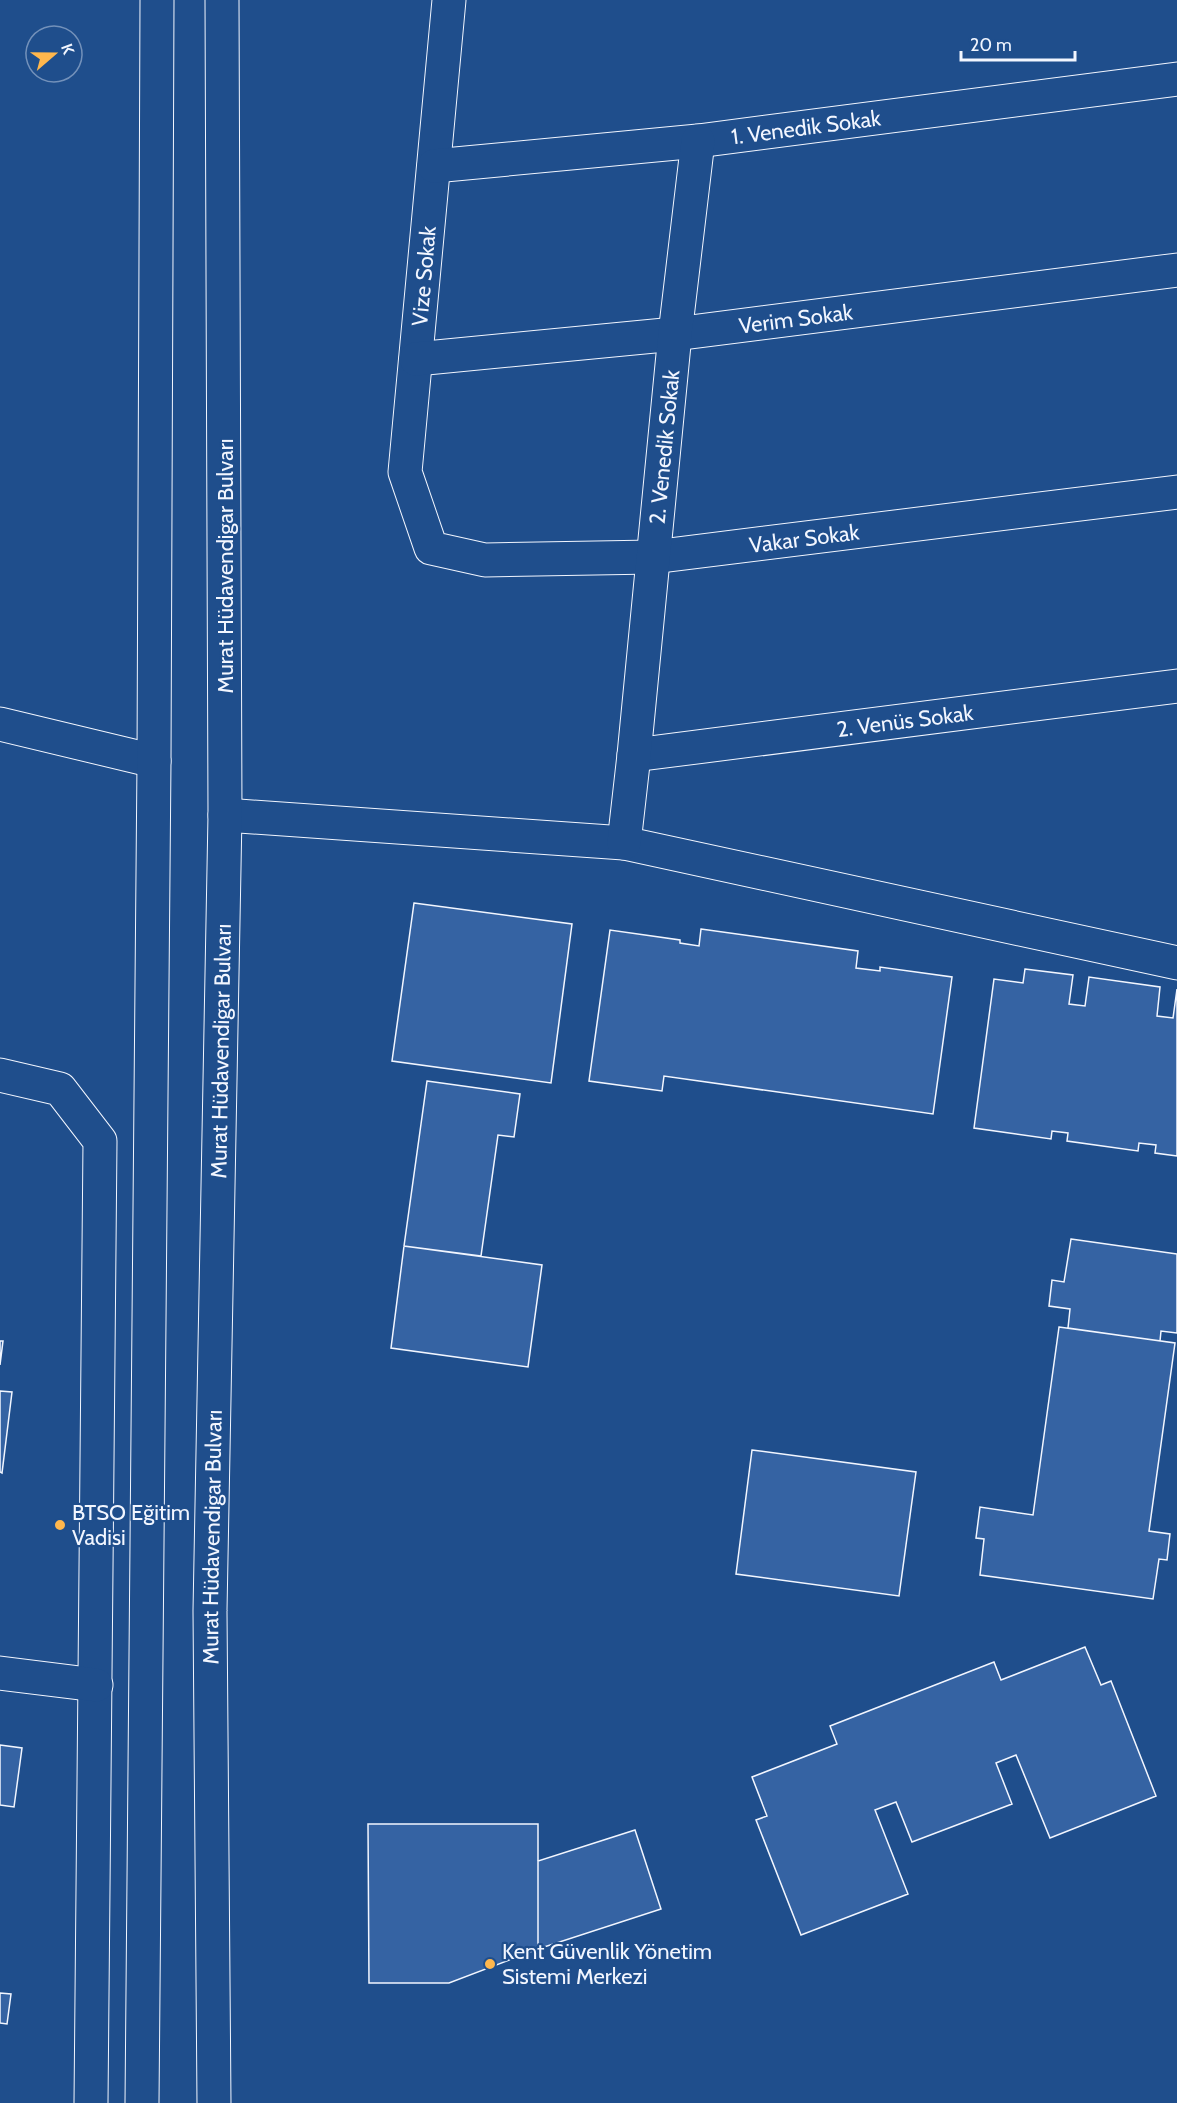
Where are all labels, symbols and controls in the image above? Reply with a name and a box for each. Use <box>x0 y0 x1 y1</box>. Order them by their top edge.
north arrow <box>24 24 84 84</box>
scale bar <box>961 24 1075 62</box>
text: 20 m <box>970 34 1012 56</box>
text: K <box>57 41 78 57</box>
street label: 1. Venedik Sokak <box>730 104 882 150</box>
street label: Vize Sokak <box>406 225 442 327</box>
street label: Verim Sokak <box>737 298 854 339</box>
street label: 2. Venedik Sokak <box>643 369 685 525</box>
street label: Murat Hüdavendigar Bulvarı <box>212 439 239 693</box>
street label: Vakar Sokak <box>748 518 861 558</box>
street label: 2. Venüs Sokak <box>835 699 975 743</box>
street label: Murat Hüdavendigar Bulvarı <box>205 923 236 1179</box>
street label: Murat Hüdavendigar Bulvarı <box>196 1409 227 1665</box>
place label: BTSO Eğitim Vadisi <box>72 1499 190 1551</box>
marker: BTSO Eğitim Vadisi <box>53 1518 67 1532</box>
place label: Kent Güvenlik Yönetim Sistemi Merkezi <box>502 1938 712 1990</box>
marker: Kent Güvenlik Yönetim Sistemi Merkezi <box>483 1957 497 1971</box>

